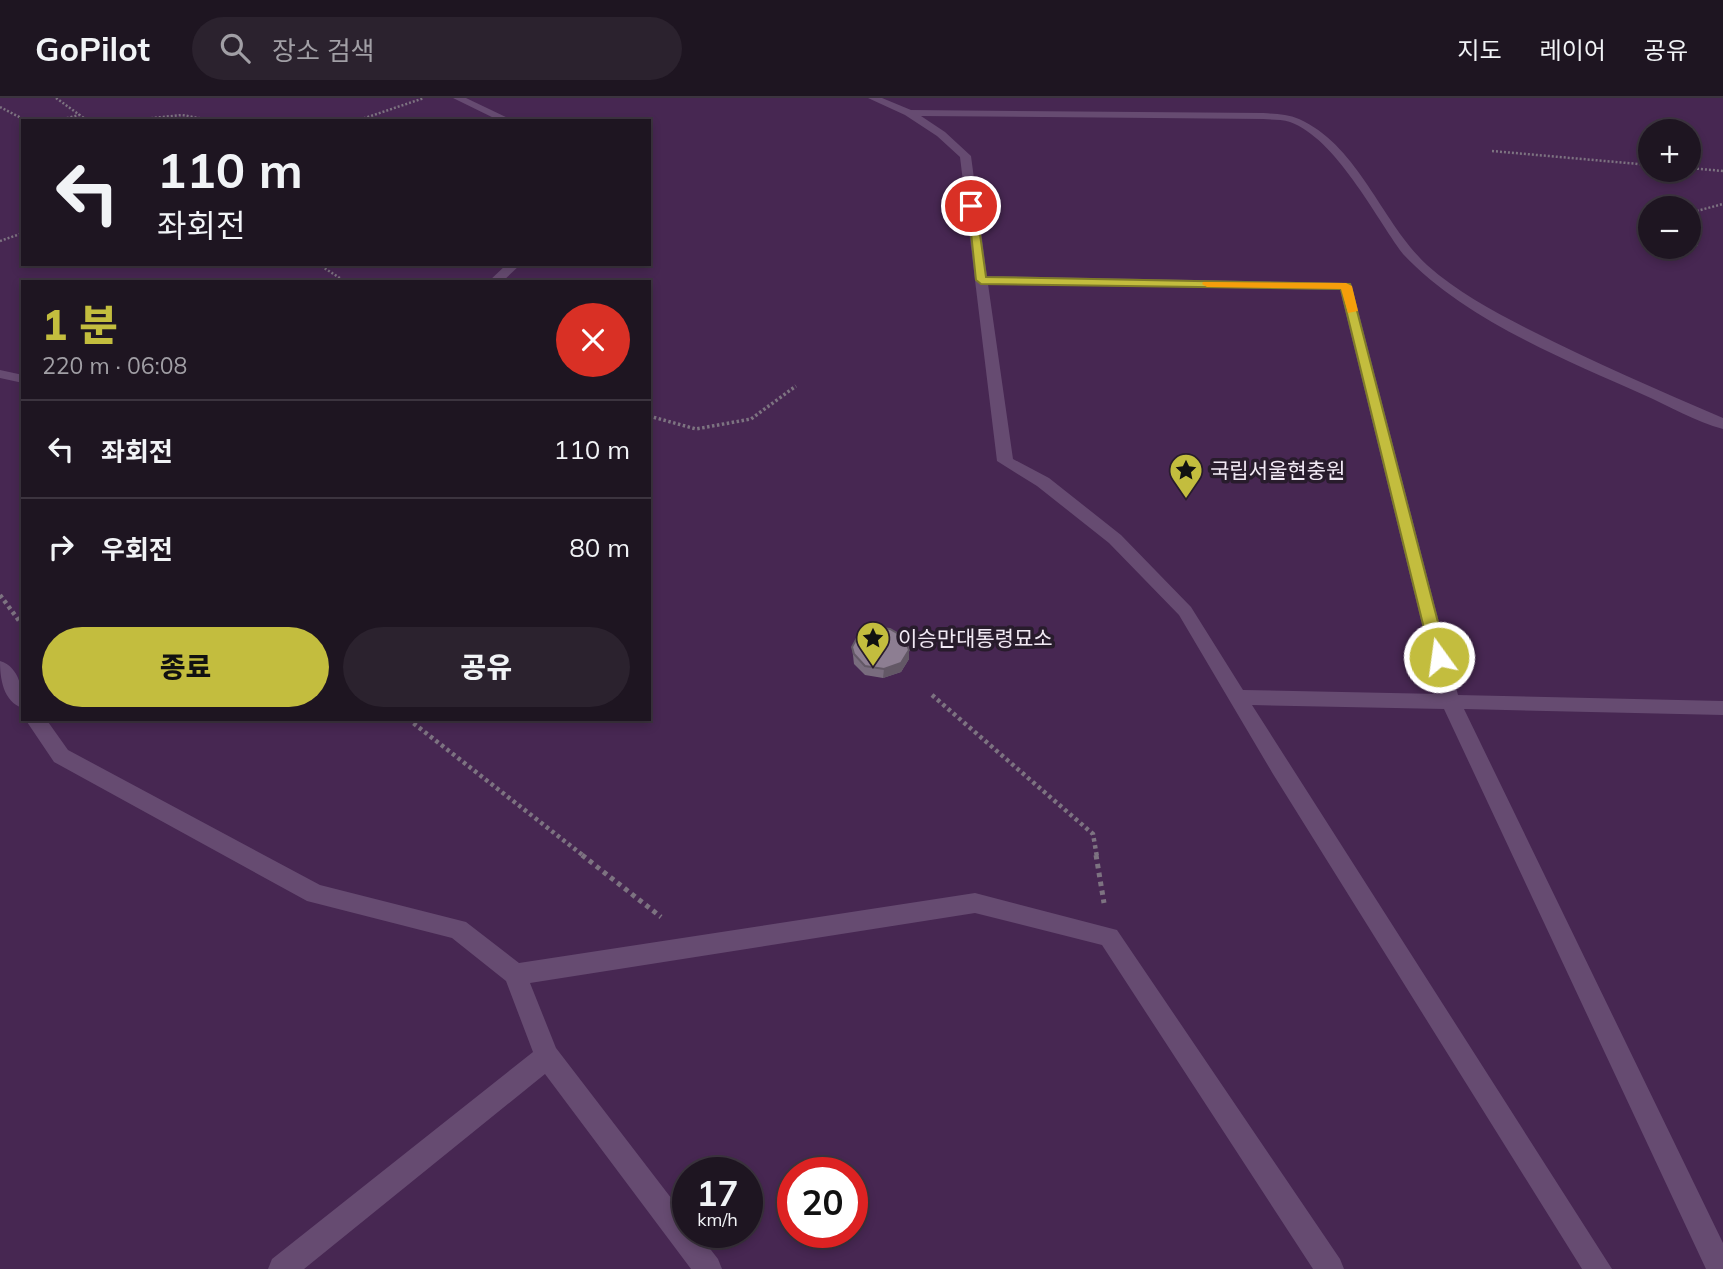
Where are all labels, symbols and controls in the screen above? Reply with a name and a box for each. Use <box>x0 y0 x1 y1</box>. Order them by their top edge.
search box <box>192 17 682 80</box>
text: GoPilot <box>35 28 150 69</box>
icon: search <box>216 29 254 67</box>
text: 장소 검색 <box>272 34 375 67</box>
text: 지도 <box>1457 35 1502 65</box>
text: 레이어 <box>1540 35 1606 65</box>
text: 공유 <box>1644 35 1688 65</box>
map controls <box>1638 119 1701 259</box>
button: + <box>1638 119 1701 182</box>
text: 110 m <box>157 139 303 200</box>
icon: left <box>42 147 133 238</box>
pin <box>941 176 1001 236</box>
icon: arrive <box>952 187 990 225</box>
button: − <box>1638 196 1701 259</box>
text: 좌회전 <box>157 205 245 245</box>
text: 1 분 <box>42 298 118 351</box>
button: close <box>556 303 630 377</box>
text: 220 m · 06:08 <box>42 351 187 380</box>
icon: left <box>42 430 80 468</box>
text: 110 m <box>554 433 630 466</box>
text: 좌회전 <box>101 435 173 468</box>
place icon: 국립서울현충원 <box>1167 451 1205 500</box>
place label: 국립서울현충원 <box>1210 457 1345 483</box>
icon: right <box>42 528 80 566</box>
text: 80 m <box>569 531 630 564</box>
text: 우회전 <box>101 533 173 566</box>
place icon: 이승만대통령묘소 <box>854 619 892 668</box>
position arrow <box>1402 620 1476 694</box>
place label: 이승만대통령묘소 <box>898 625 1053 651</box>
button: 종료 <box>42 627 329 707</box>
button: 공유 <box>343 627 630 707</box>
speed limit sign: 20 <box>777 1157 868 1248</box>
text: 17 <box>696 1171 739 1215</box>
text: km/h <box>697 1208 738 1231</box>

